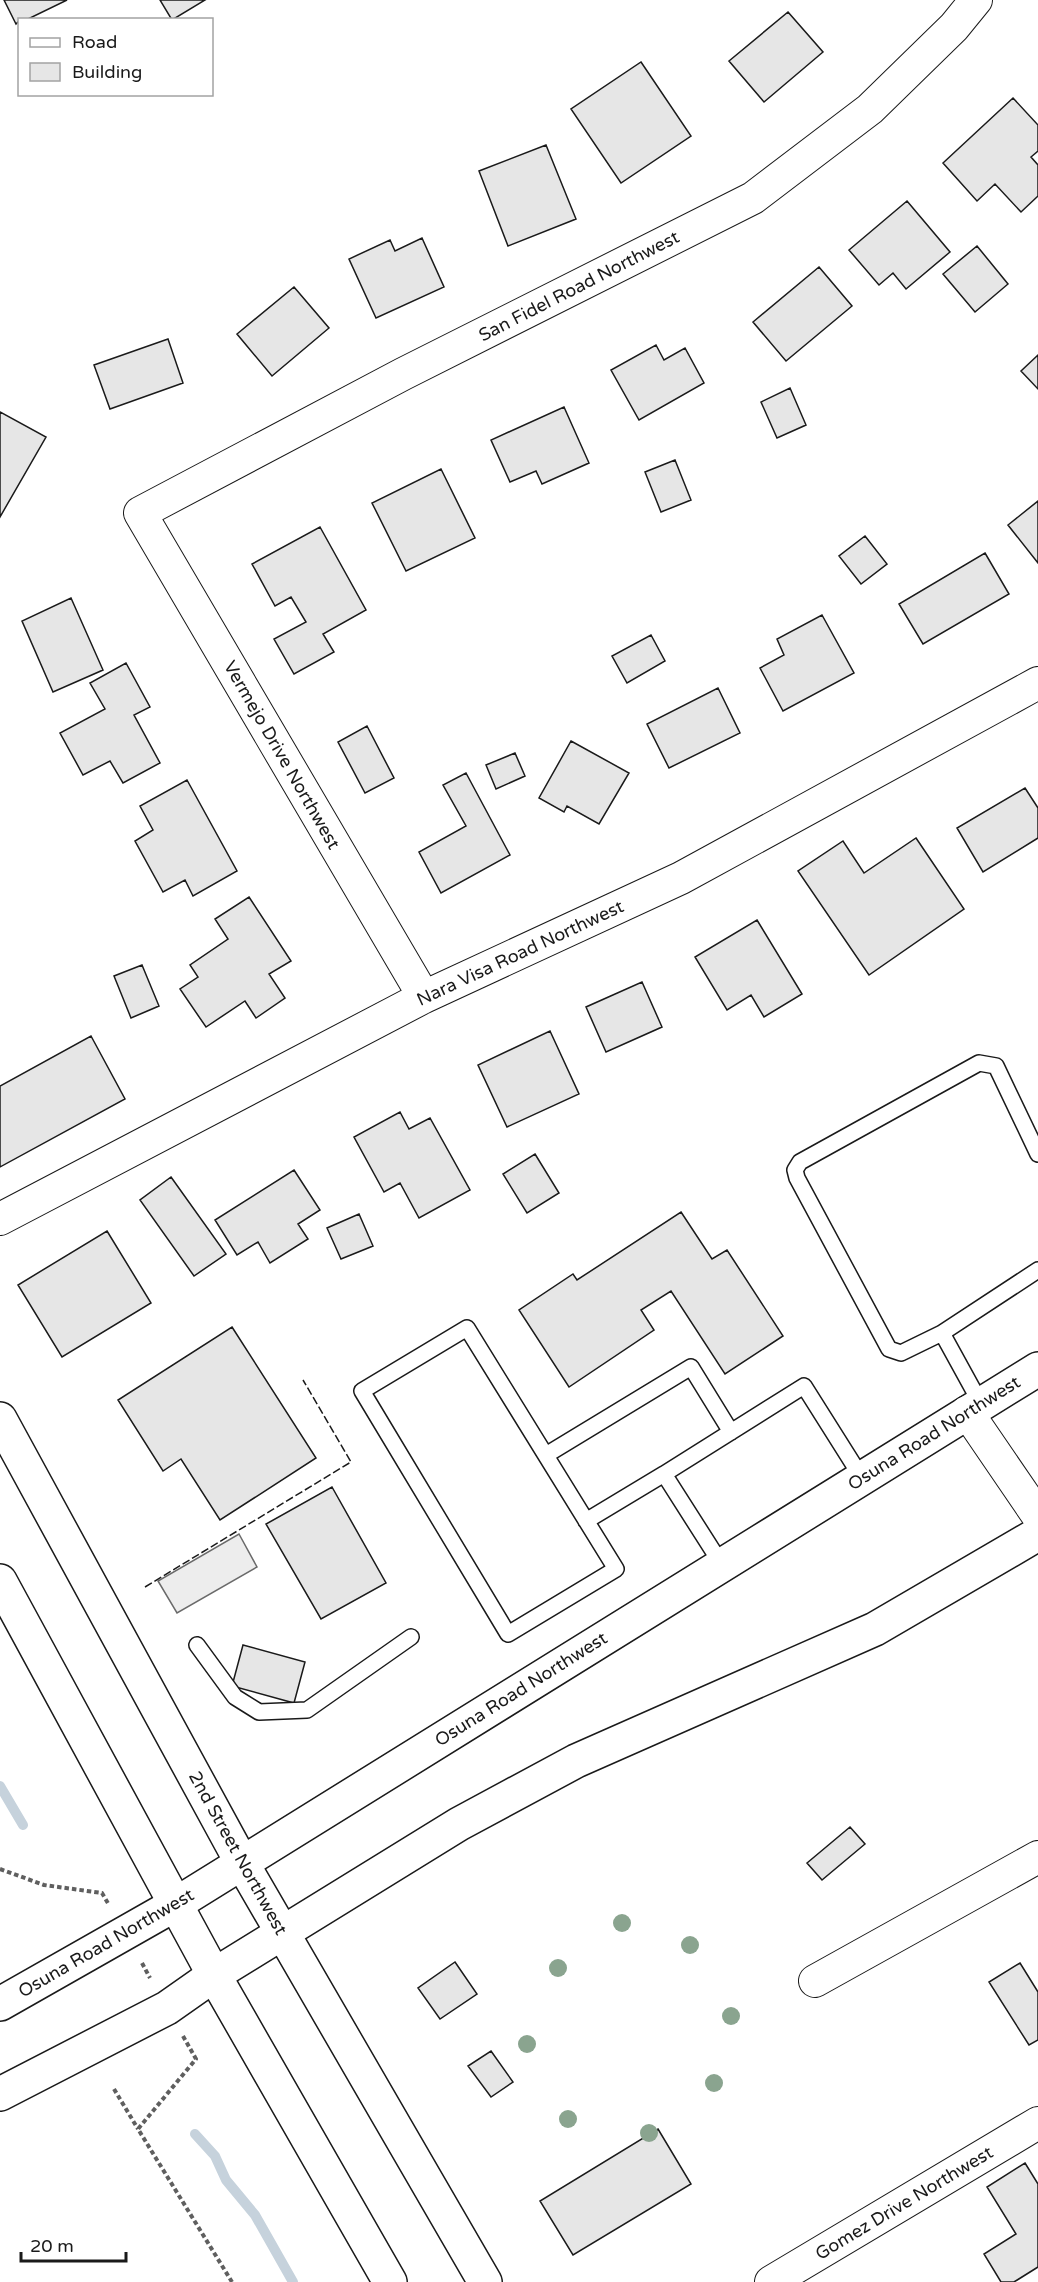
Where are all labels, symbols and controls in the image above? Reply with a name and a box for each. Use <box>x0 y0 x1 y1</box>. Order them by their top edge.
legend <box>18 18 213 96</box>
text: Road <box>72 31 117 53</box>
text: Building <box>72 61 142 83</box>
street label: San Fidel Road Northwest <box>475 226 683 346</box>
street label: Vermejo Drive Northwest <box>219 657 345 853</box>
street label: Nara Visa Road Northwest <box>413 895 627 1011</box>
street label: Osuna Road Northwest <box>844 1371 1024 1495</box>
street label: Osuna Road Northwest <box>431 1627 611 1751</box>
street label: 2nd Street Northwest <box>184 1767 292 1939</box>
street label: Osuna Road Northwest <box>14 1884 198 2002</box>
street label: Gomez Drive Northwest <box>811 2141 997 2265</box>
scale bar <box>21 2225 126 2263</box>
text: 20 m <box>30 2235 74 2257</box>

